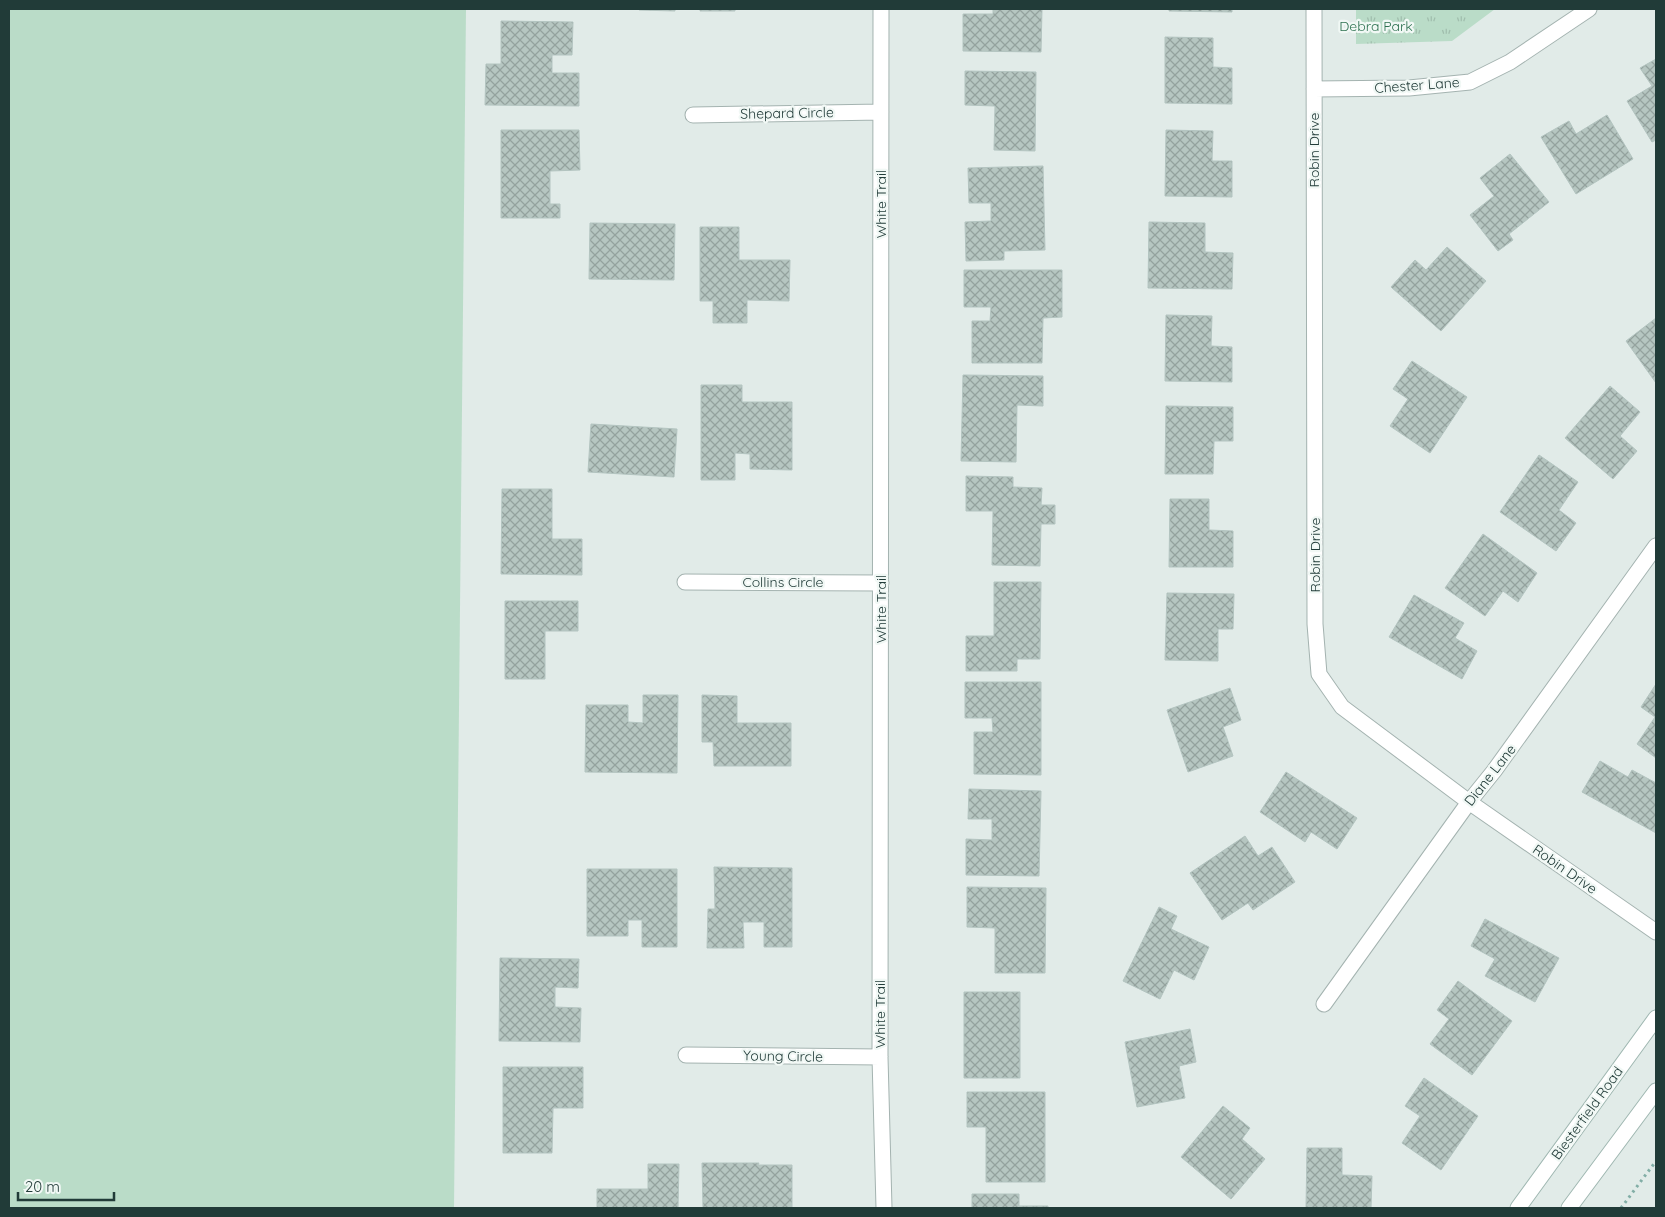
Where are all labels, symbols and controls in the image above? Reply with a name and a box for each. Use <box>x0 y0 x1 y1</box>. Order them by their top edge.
park label: Debra Park <box>1339 17 1413 35</box>
street label: Chester Lane <box>1374 73 1460 97</box>
street label: Shepard Circle <box>740 103 834 123</box>
street label: Robin Drive <box>1305 112 1323 187</box>
street label: White Trail <box>872 170 890 238</box>
street label: Robin Drive <box>1306 517 1324 592</box>
street label: Collins Circle <box>743 573 824 591</box>
street label: White Trail <box>872 575 890 643</box>
street label: Diane Lane <box>1460 741 1520 809</box>
street label: Robin Drive <box>1529 840 1601 898</box>
street label: White Trail <box>871 980 889 1048</box>
street label: Young Circle <box>743 1046 823 1066</box>
street label: Biesterfield Road <box>1547 1063 1627 1163</box>
scale bar <box>18 1170 114 1202</box>
text: 20 m <box>25 1177 60 1196</box>

